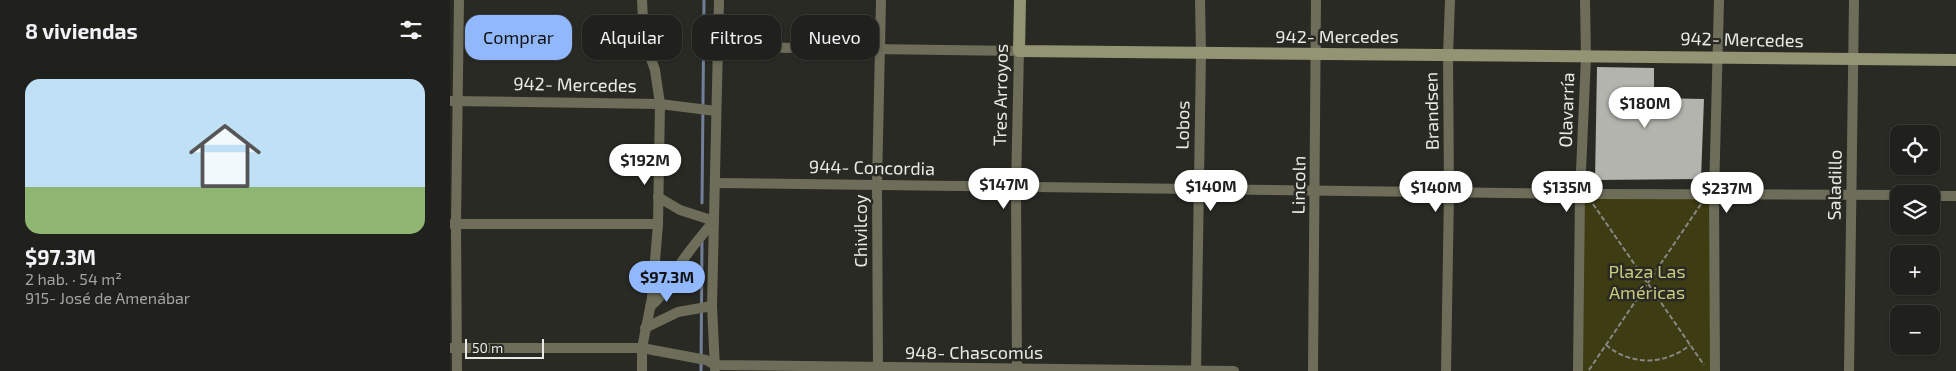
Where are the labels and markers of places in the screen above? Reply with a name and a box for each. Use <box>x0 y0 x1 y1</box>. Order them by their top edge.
pin: $180M <box>1610 86 1680 129</box>
pin: $192M <box>610 144 680 186</box>
pin: $147M <box>969 168 1039 210</box>
pin: $140M <box>1176 170 1246 212</box>
pin: $140M <box>1401 170 1471 213</box>
pin: $135M <box>1532 170 1602 213</box>
pin: $237M <box>1692 172 1762 214</box>
pin: $97.3M <box>626 260 708 303</box>

